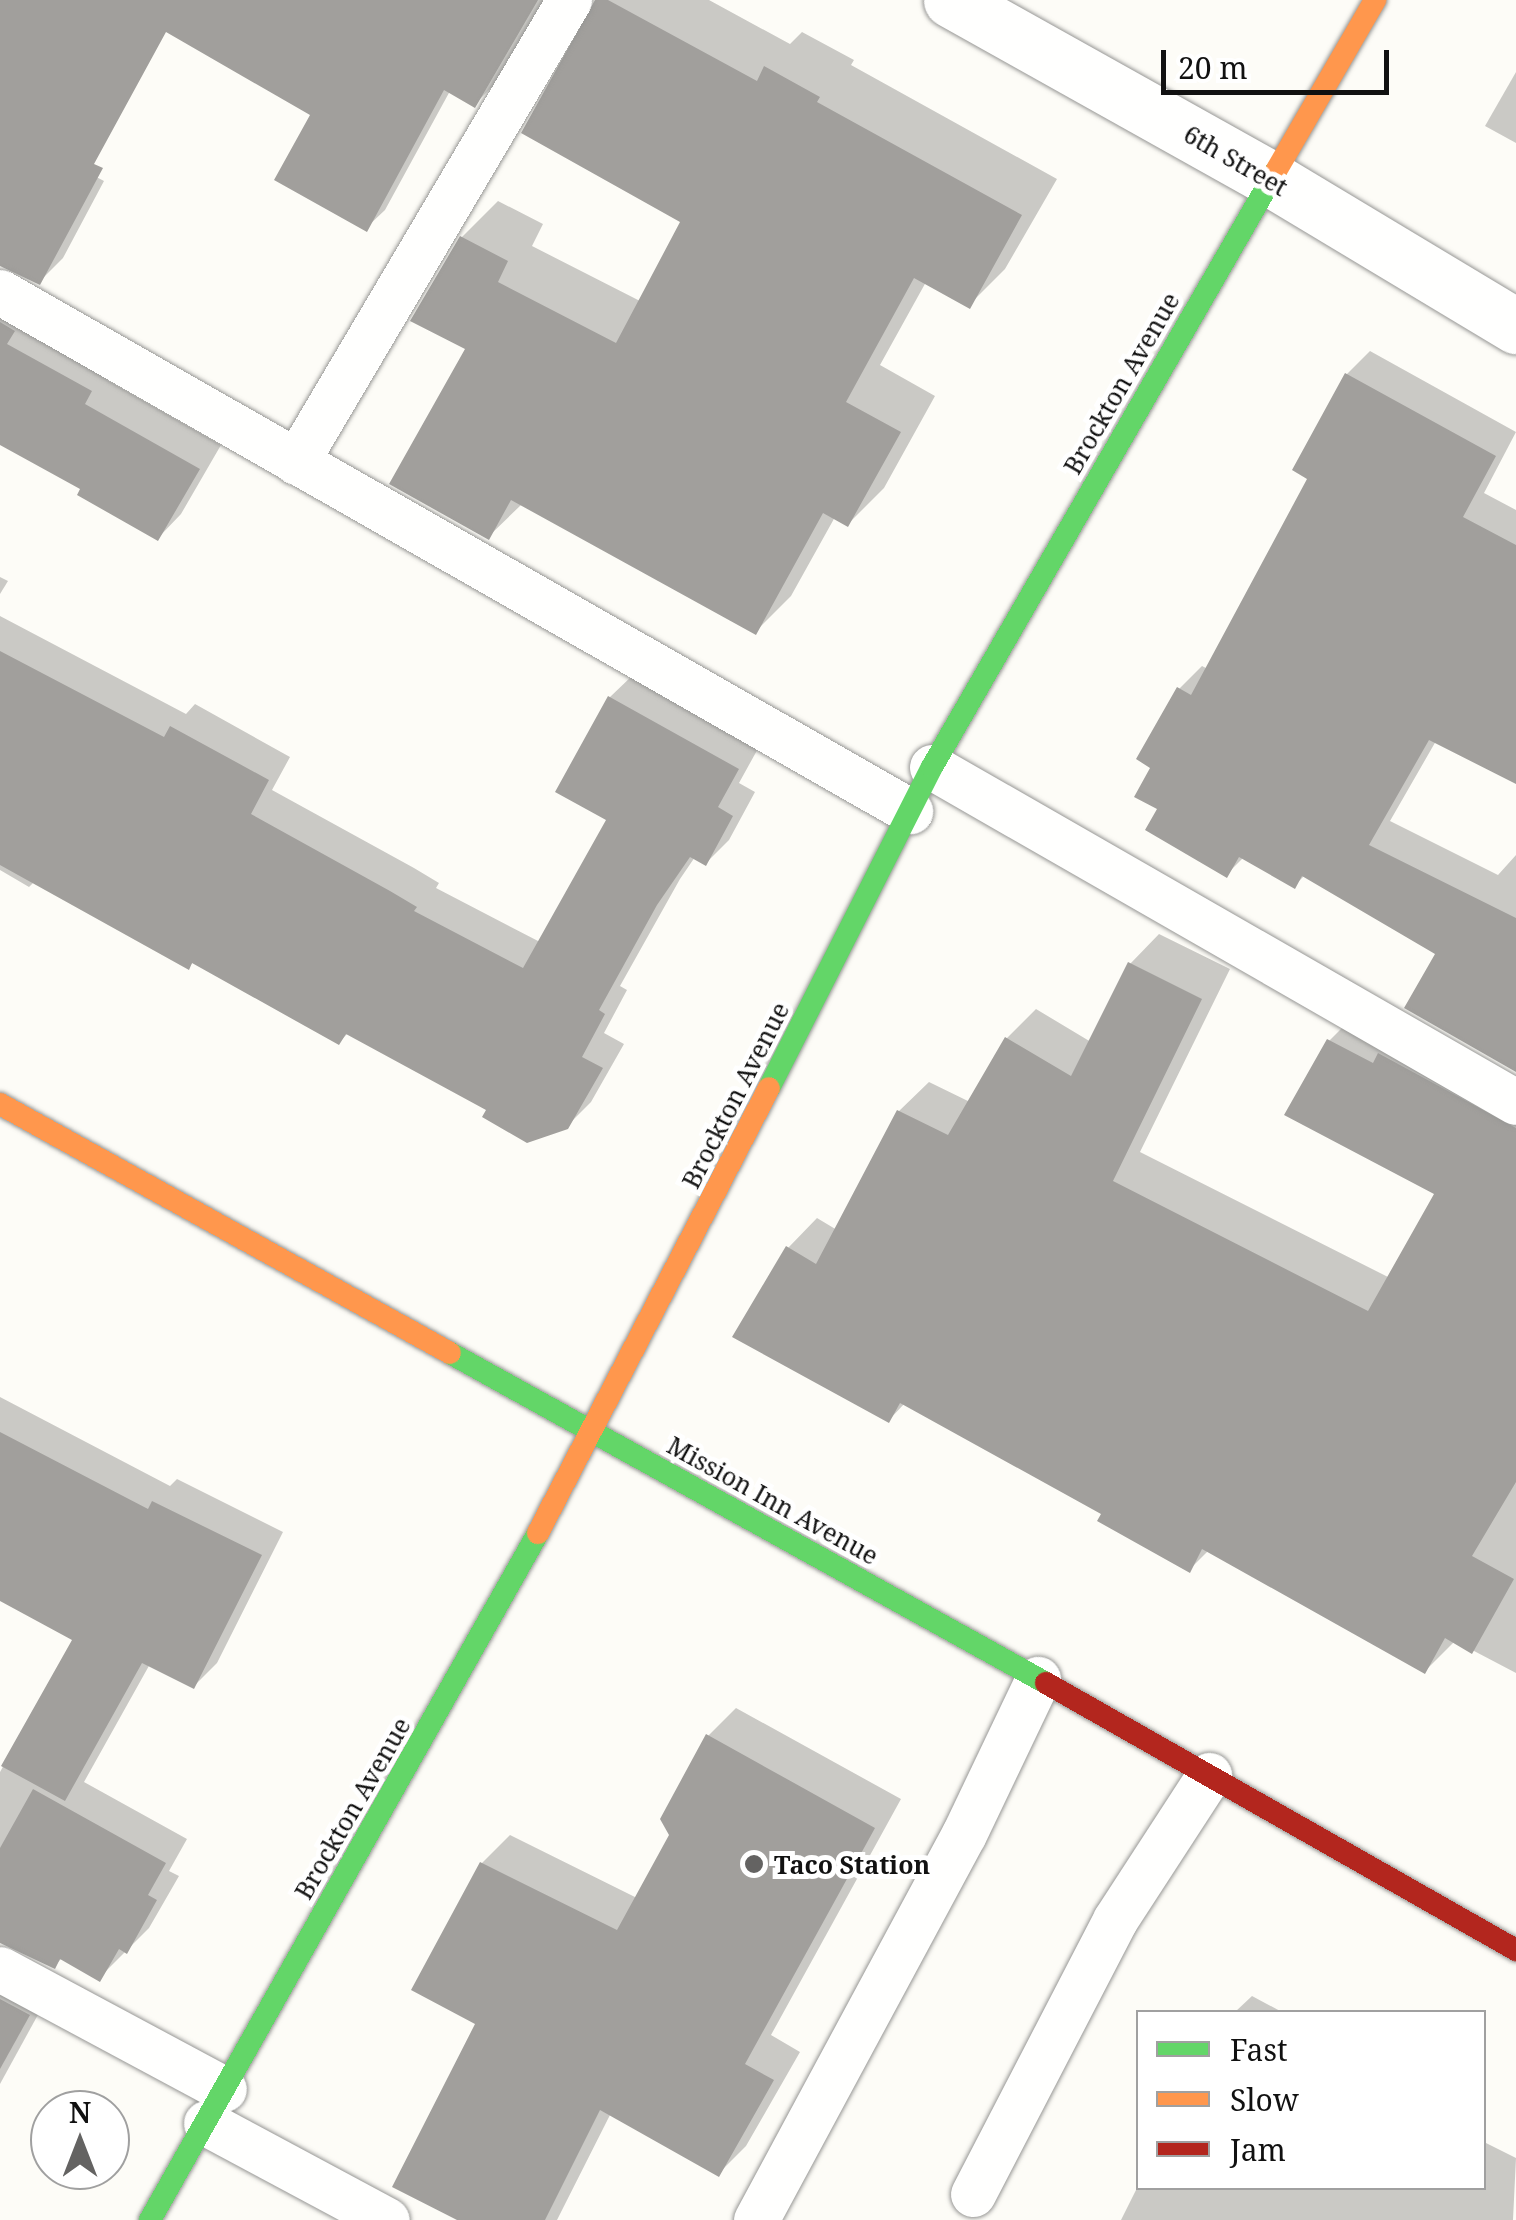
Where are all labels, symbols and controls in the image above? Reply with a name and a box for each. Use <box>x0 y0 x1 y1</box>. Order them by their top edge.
scale bar <box>1166 30 1394 92</box>
text: 20 m <box>1178 47 1248 88</box>
street label: 6th Street <box>1179 118 1293 202</box>
street label: Brockton Avenue <box>1057 287 1185 479</box>
street label: Brockton Avenue <box>675 997 795 1193</box>
street label: Mission Inn Avenue <box>662 1430 884 1570</box>
street label: Brockton Avenue <box>288 1712 416 1904</box>
place label: Taco Station <box>774 1849 930 1879</box>
marker: Taco Station <box>743 1853 765 1875</box>
legend <box>1136 2010 1486 2190</box>
text: Fast <box>1230 2029 1287 2070</box>
text: Slow <box>1230 2079 1299 2120</box>
north arrow <box>30 2090 130 2190</box>
text: N <box>69 2093 91 2131</box>
text: Jam <box>1230 2129 1286 2170</box>

